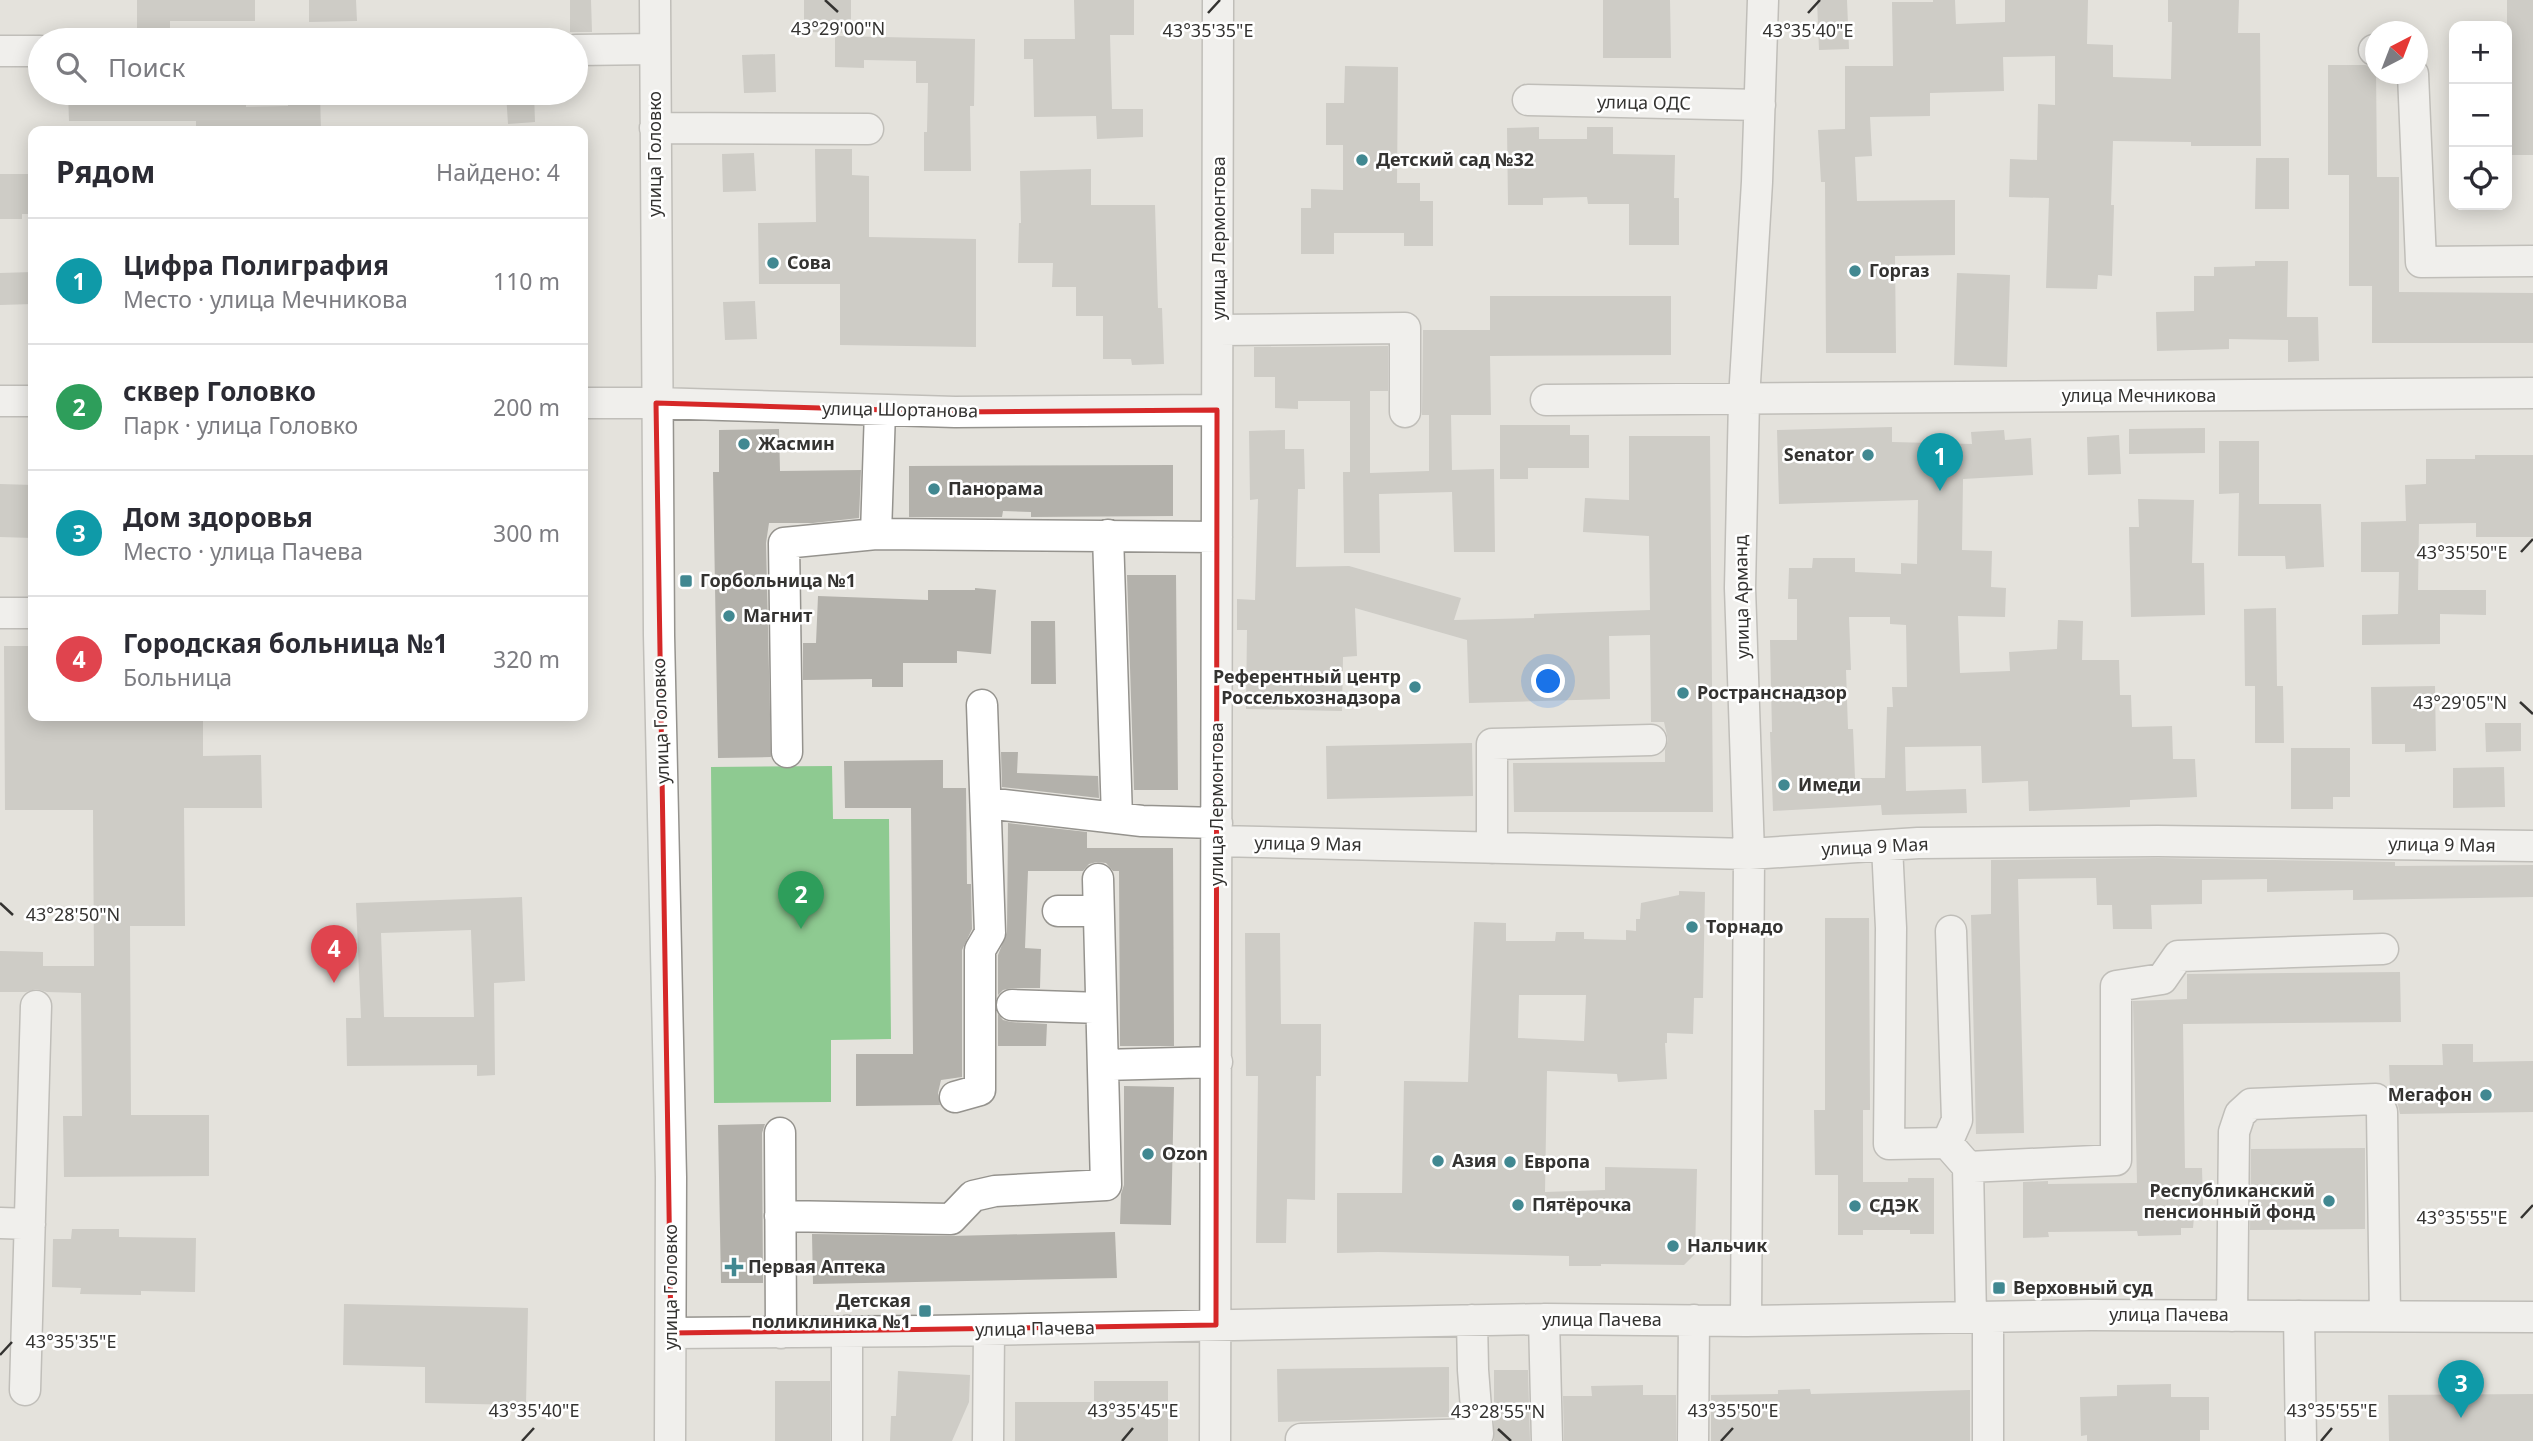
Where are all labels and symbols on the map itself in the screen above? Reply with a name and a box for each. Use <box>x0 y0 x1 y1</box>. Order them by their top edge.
text: 43°29'00"N <box>791 16 885 40</box>
text: 43°35'35"E <box>1163 18 1253 42</box>
text: 43°35'40"E <box>1763 18 1853 42</box>
north arrow <box>2365 21 2428 84</box>
street label: улица ОДС <box>1597 89 1691 115</box>
street label: улица Головко <box>642 91 666 217</box>
place label: Детский сад №32 <box>1376 147 1534 171</box>
marker: Детский сад №32 <box>1354 152 1370 168</box>
street label: улица Лермонтова <box>1206 156 1230 320</box>
place label: Сова <box>787 250 831 274</box>
marker: Сова <box>765 255 781 271</box>
place label: Горгаз <box>1869 258 1930 282</box>
marker: Горгаз <box>1847 263 1863 279</box>
street label: улица Мечникова <box>2062 383 2216 407</box>
street label: улица Шортанова <box>822 396 978 422</box>
place label: Жасмин <box>758 431 835 455</box>
pin: 1 <box>1917 433 1963 491</box>
marker: Жасмин <box>736 436 752 452</box>
place label: Senator <box>1784 442 1854 466</box>
marker: Senator <box>1860 447 1876 463</box>
place label: Панорама <box>948 476 1043 500</box>
marker: Панорама <box>926 481 942 497</box>
street label: улица Арманд <box>1728 535 1754 659</box>
text: 43°35'50"E <box>2417 540 2507 564</box>
place label: Горбольница №1 <box>700 568 856 592</box>
marker: Горбольница №1 <box>678 573 694 589</box>
place label: Магнит <box>743 603 812 627</box>
marker: Магнит <box>721 608 737 624</box>
street label: улица Головко <box>646 658 674 784</box>
place label: Референтный центр Россельхознадзора <box>1213 664 1401 709</box>
your location <box>1531 664 1565 698</box>
marker: Референтный центр Россельхознадзора <box>1407 679 1423 695</box>
place label: Ространснадзор <box>1697 680 1847 704</box>
marker: Ространснадзор <box>1675 685 1691 701</box>
text: 43°29'05"N <box>2413 690 2507 714</box>
street label: улица Лермонтова <box>1204 722 1228 886</box>
place label: Имеди <box>1798 772 1861 796</box>
marker: Имеди <box>1776 777 1792 793</box>
street label: улица 9 Мая <box>1254 830 1362 856</box>
street label: улица 9 Мая <box>1821 831 1929 861</box>
street label: улица 9 Мая <box>2388 831 2496 857</box>
pin: 2 <box>778 871 824 929</box>
text: 43°28'50"N <box>26 902 120 926</box>
place label: Торнадо <box>1706 914 1783 938</box>
marker: Торнадо <box>1684 919 1700 935</box>
pin: 4 <box>311 925 357 983</box>
place label: Мегафон <box>2388 1082 2472 1106</box>
marker: Мегафон <box>2478 1087 2494 1103</box>
place label: Ozon <box>1162 1141 1208 1165</box>
marker: Ozon <box>1140 1146 1156 1162</box>
place label: Азия <box>1452 1148 1497 1172</box>
place label: Европа <box>1524 1149 1590 1173</box>
marker: Азия <box>1430 1153 1446 1169</box>
marker: Европа <box>1502 1154 1518 1170</box>
place label: Республиканский пенсионный фонд <box>2143 1178 2316 1223</box>
place label: Пятёрочка <box>1532 1192 1631 1216</box>
place label: СДЭК <box>1869 1193 1919 1217</box>
marker: Республиканский пенсионный фонд <box>2321 1193 2337 1209</box>
marker: Пятёрочка <box>1510 1197 1526 1213</box>
marker: СДЭК <box>1847 1198 1863 1214</box>
text: 43°35'55"E <box>2417 1205 2507 1229</box>
street label: улица Головко <box>658 1224 682 1350</box>
place label: Нальчик <box>1687 1233 1767 1257</box>
marker: Нальчик <box>1665 1238 1681 1254</box>
place label: Первая Аптека <box>748 1254 886 1278</box>
marker: Первая Аптека <box>726 1259 742 1275</box>
place label: Верховный суд <box>2013 1275 2153 1299</box>
marker: Верховный суд <box>1991 1280 2007 1296</box>
place label: Детская поликлиника №1 <box>751 1288 911 1333</box>
street label: улица Пачева <box>2109 1302 2229 1326</box>
marker: Детская поликлиника №1 <box>917 1303 933 1319</box>
street label: улица Пачева <box>1542 1307 1662 1331</box>
street label: улица Пачева <box>975 1315 1095 1341</box>
text: 43°35'35"E <box>26 1329 116 1353</box>
pin: 3 <box>2438 1360 2484 1418</box>
text: 43°35'40"E <box>489 1398 579 1422</box>
text: 43°35'45"E <box>1088 1398 1178 1422</box>
text: 43°35'50"E <box>1688 1398 1778 1422</box>
text: 43°35'55"E <box>2287 1398 2377 1422</box>
text: 43°28'55"N <box>1451 1399 1545 1423</box>

